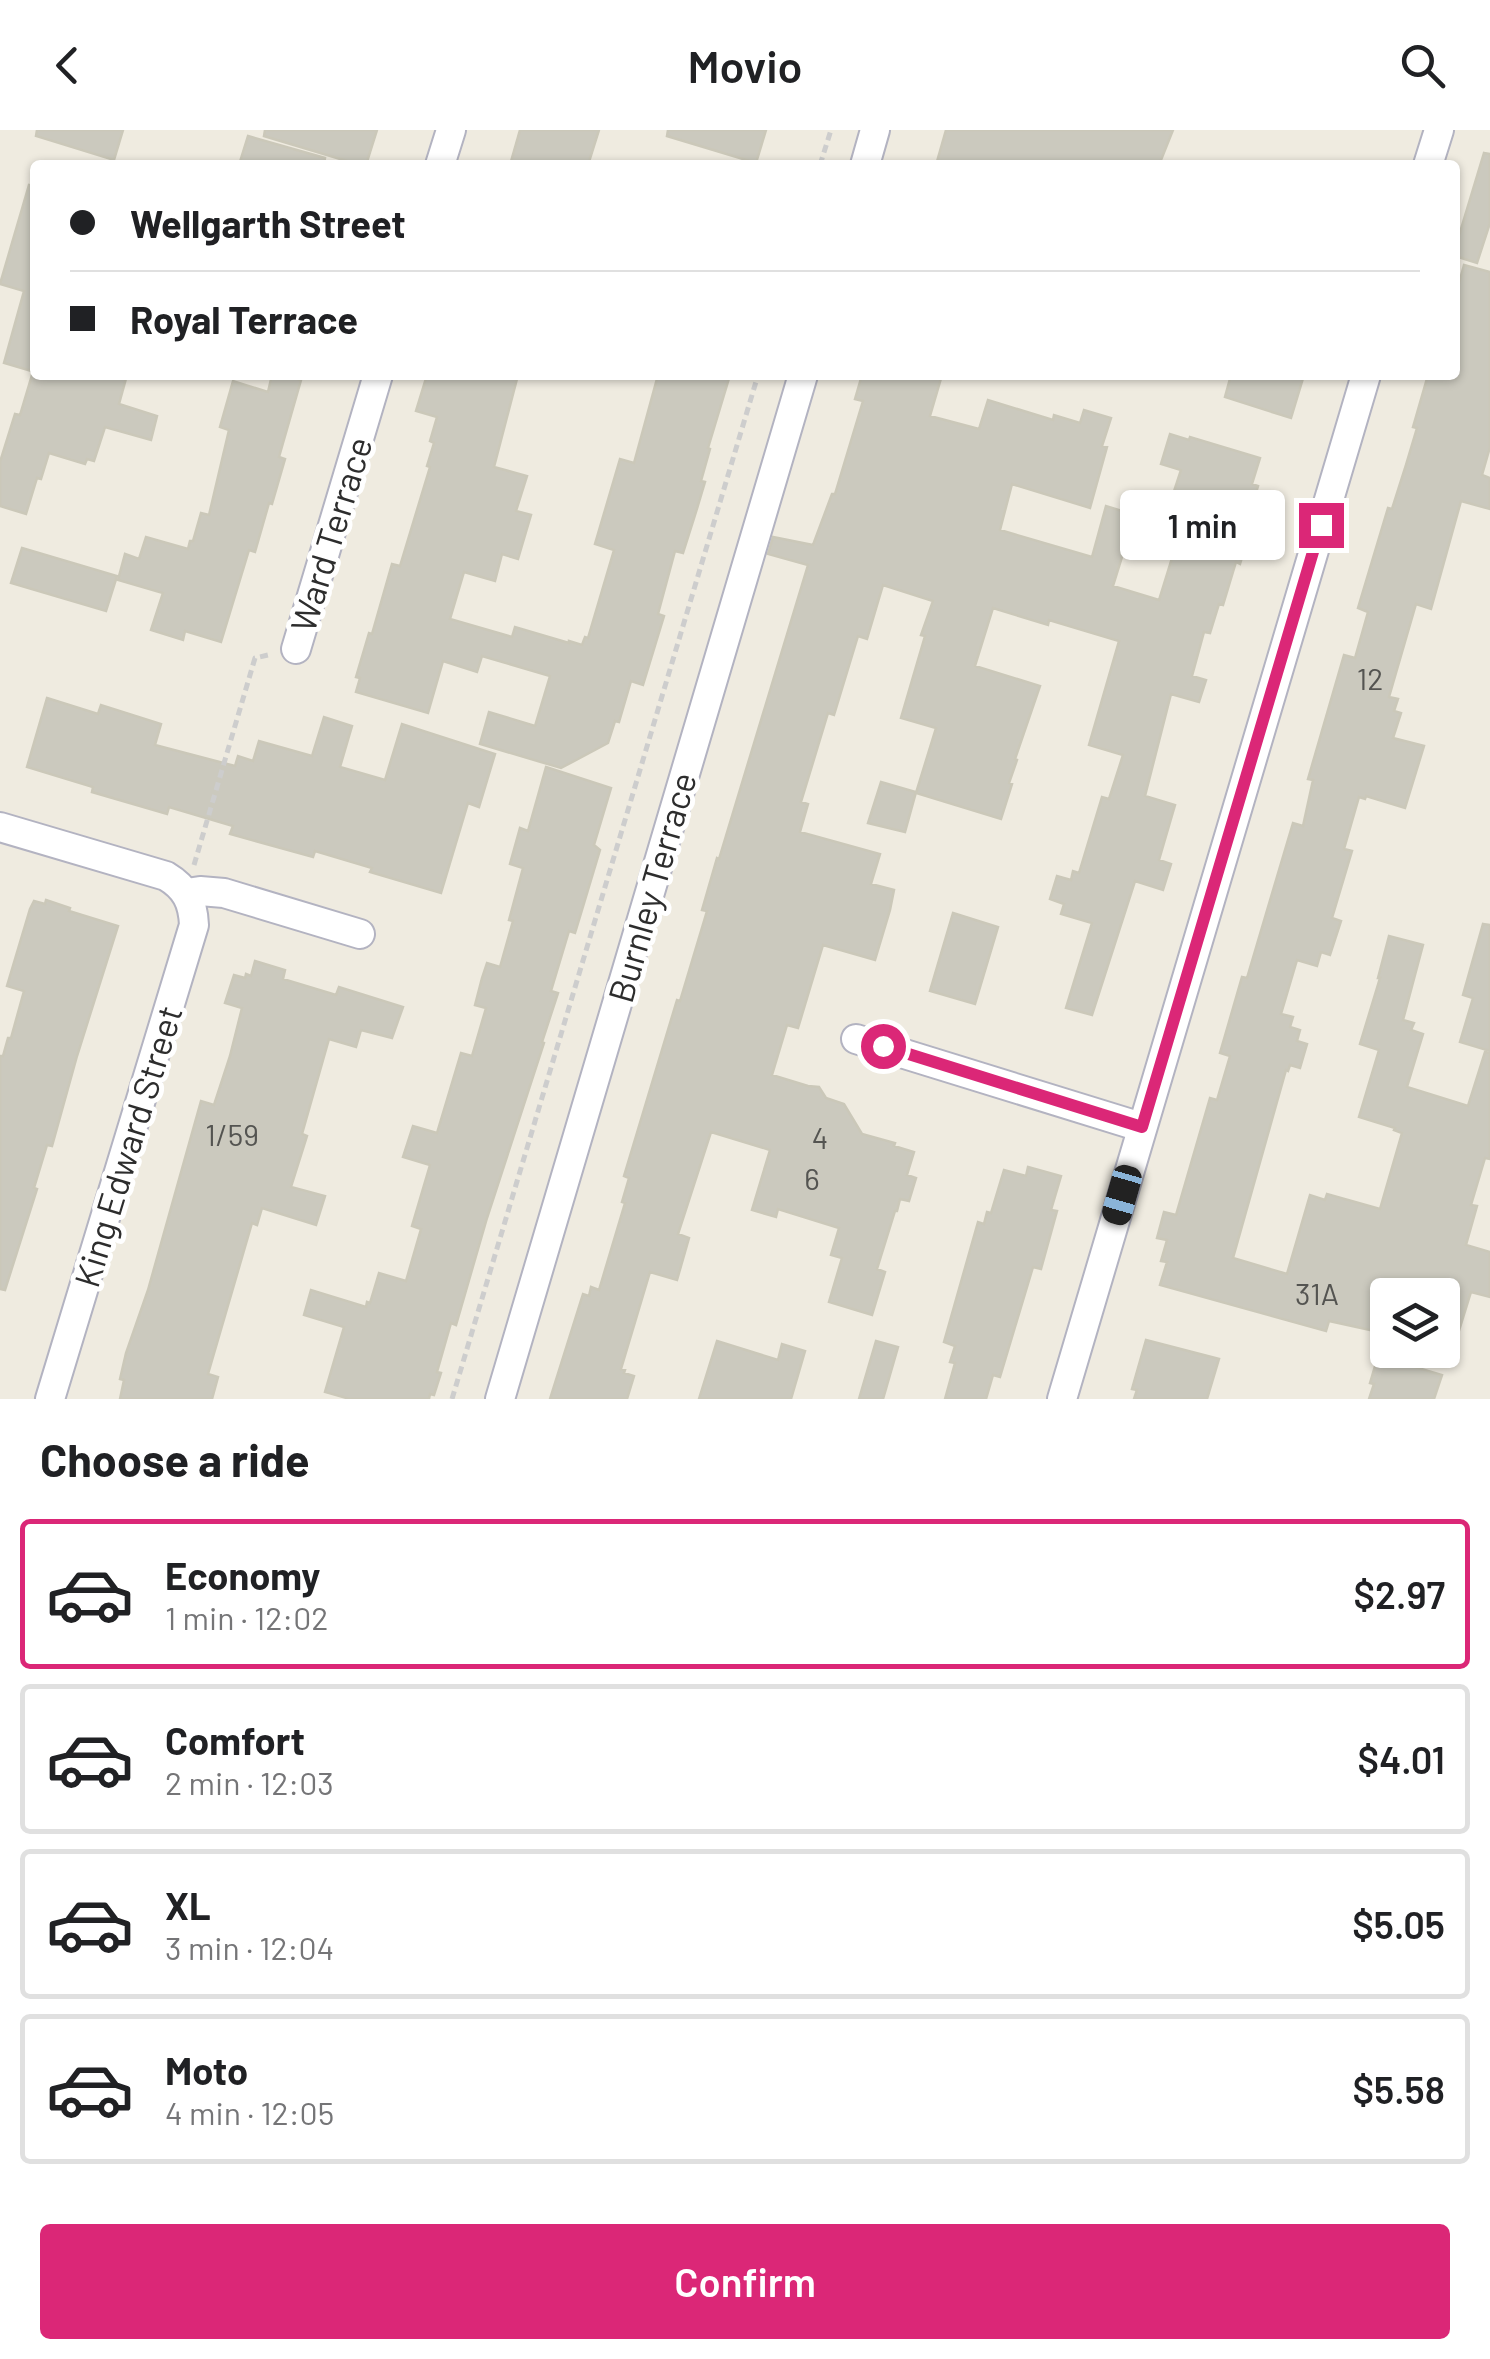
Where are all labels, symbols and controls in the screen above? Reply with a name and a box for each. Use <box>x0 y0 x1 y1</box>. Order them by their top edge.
icon: back <box>40 38 95 93</box>
text: Movio <box>687 38 803 92</box>
icon: search <box>1395 38 1450 93</box>
text: Wellgarth Street <box>130 200 406 246</box>
text: Royal Terrace <box>130 296 358 342</box>
street label: Ward Terrace <box>280 431 380 637</box>
callout: 1 min <box>1121 490 1286 560</box>
route end <box>1299 503 1344 548</box>
text: 1 min <box>1168 506 1237 544</box>
house number: 12 <box>1357 660 1383 696</box>
street label: Burnley Terrace <box>598 767 704 1007</box>
street label: King Edward Street <box>64 1000 190 1292</box>
route start <box>861 1024 906 1069</box>
house number: 1/59 <box>205 1116 259 1152</box>
house number: 4 <box>812 1119 828 1155</box>
house number: 6 <box>804 1160 820 1196</box>
car <box>1099 1162 1145 1228</box>
house number: 31A <box>1295 1275 1339 1311</box>
map controls <box>1370 1278 1460 1368</box>
button: layers <box>1370 1278 1460 1368</box>
text: Choose a ride <box>40 1432 310 1486</box>
icon: car <box>45 1549 135 1639</box>
text: Economy <box>165 1552 320 1598</box>
text: $2.97 <box>1354 1571 1445 1617</box>
text: 1 min · 12:02 <box>165 1598 328 1636</box>
icon: car <box>45 1714 135 1804</box>
text: Comfort <box>165 1717 305 1763</box>
text: $4.01 <box>1358 1736 1445 1782</box>
text: 2 min · 12:03 <box>165 1763 334 1801</box>
icon: car <box>45 1879 135 1969</box>
text: XL <box>165 1882 211 1928</box>
text: $5.05 <box>1352 1901 1445 1947</box>
text: 3 min · 12:04 <box>165 1928 334 1966</box>
icon: car <box>45 2044 135 2134</box>
text: Moto <box>165 2047 248 2093</box>
text: $5.58 <box>1353 2066 1445 2112</box>
text: 4 min · 12:05 <box>165 2093 334 2131</box>
button: Confirm <box>40 2224 1450 2339</box>

